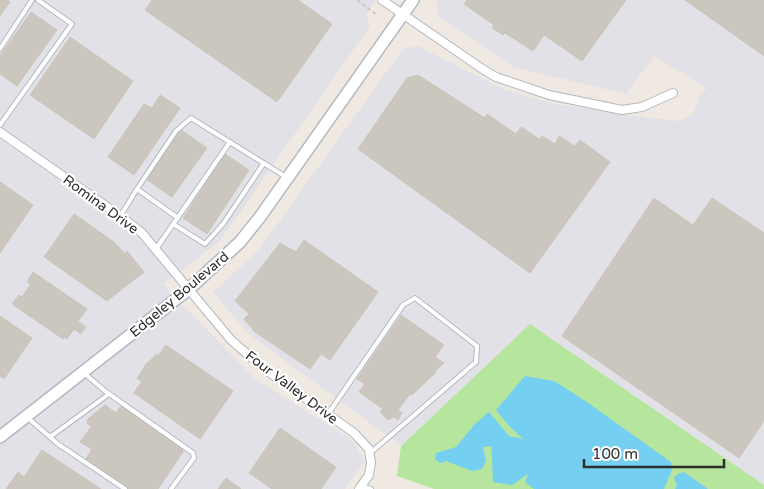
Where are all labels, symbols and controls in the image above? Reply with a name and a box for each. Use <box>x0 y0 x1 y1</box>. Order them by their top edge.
street label: Romina Drive <box>60 171 142 238</box>
street label: Edgeley Boulevard <box>126 248 232 341</box>
street label: Four Valley Drive <box>242 347 341 428</box>
scale bar <box>584 436 724 468</box>
text: 100 m <box>592 445 638 463</box>

